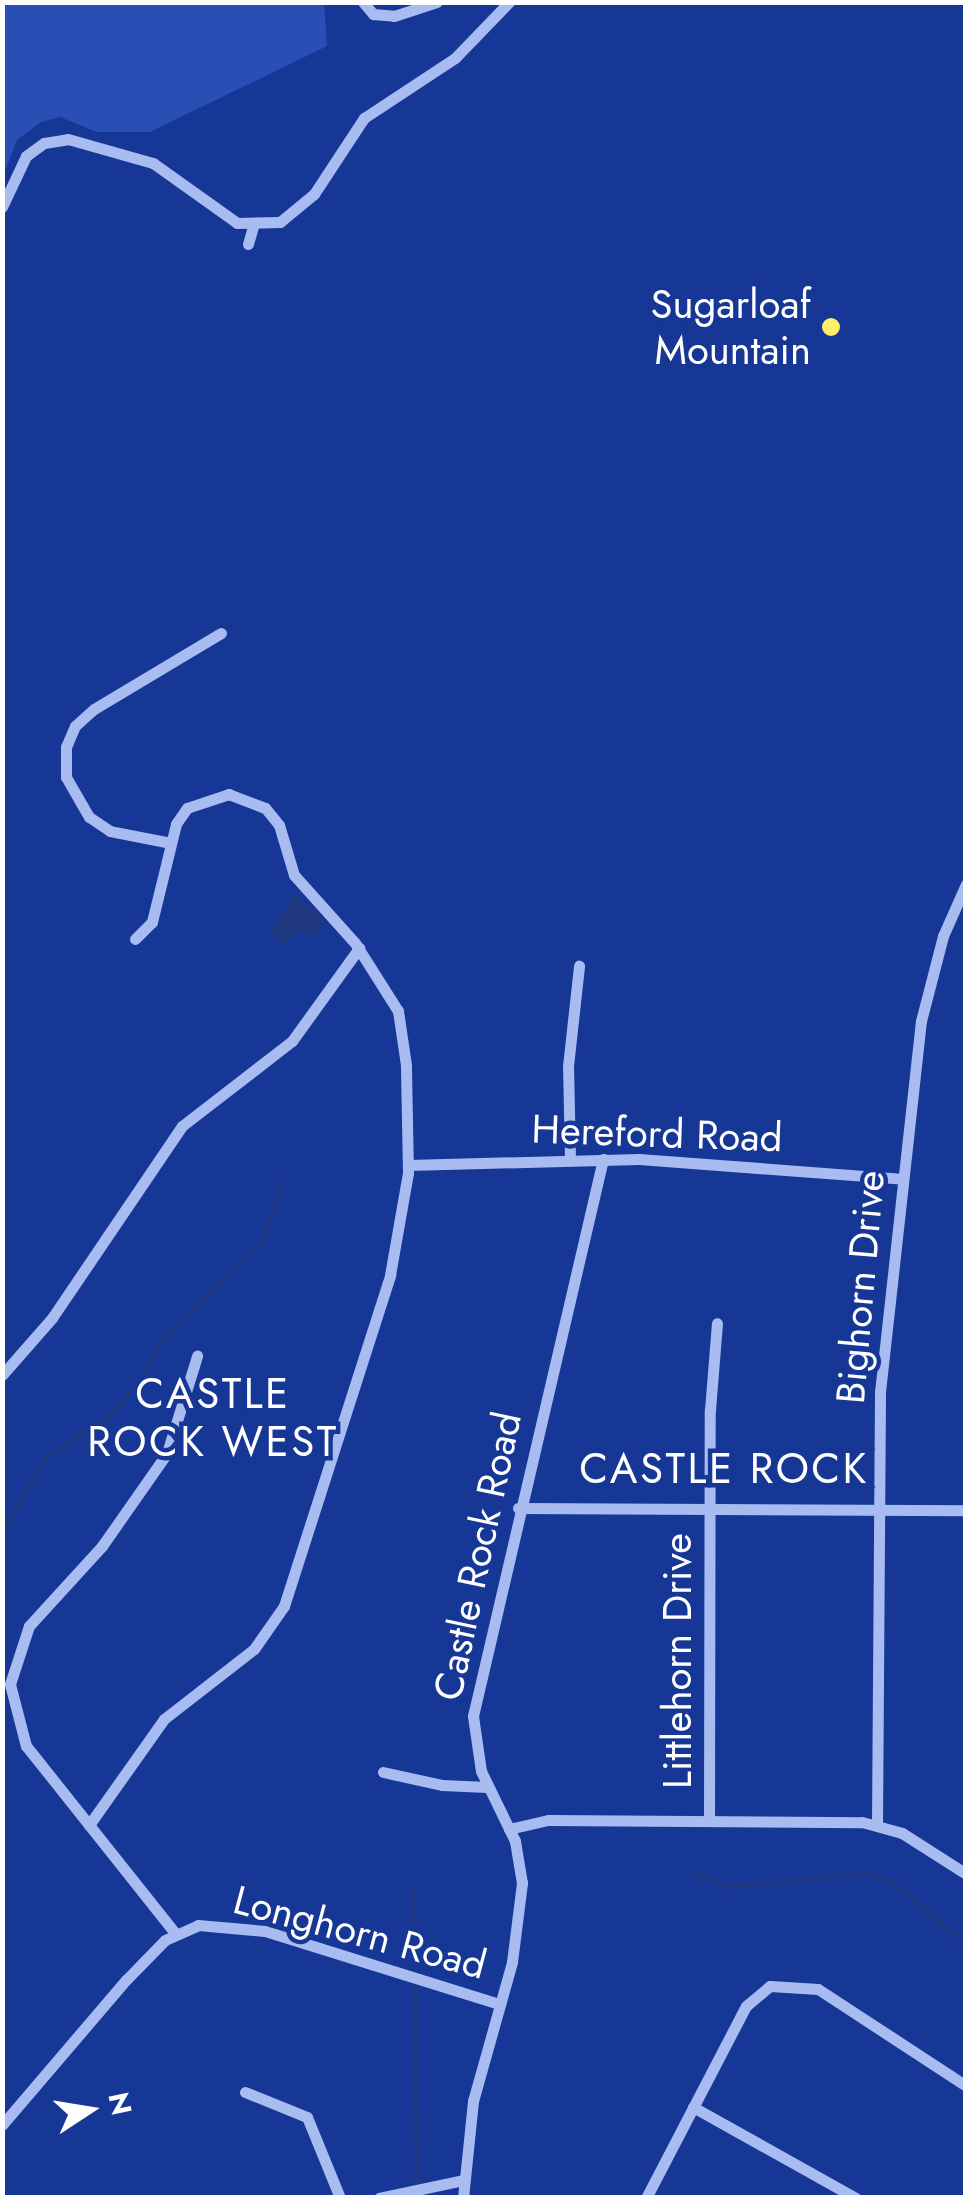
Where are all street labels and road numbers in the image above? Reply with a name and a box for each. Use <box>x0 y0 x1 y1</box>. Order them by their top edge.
street label: Hereford Road <box>531 1105 783 1161</box>
street label: Bighorn Drive <box>826 1168 894 1406</box>
street label: Castle Rock Road <box>423 1408 531 1704</box>
street label: Littlehorn Drive <box>653 1533 701 1789</box>
street label: Longhorn Road <box>228 1875 492 1989</box>

